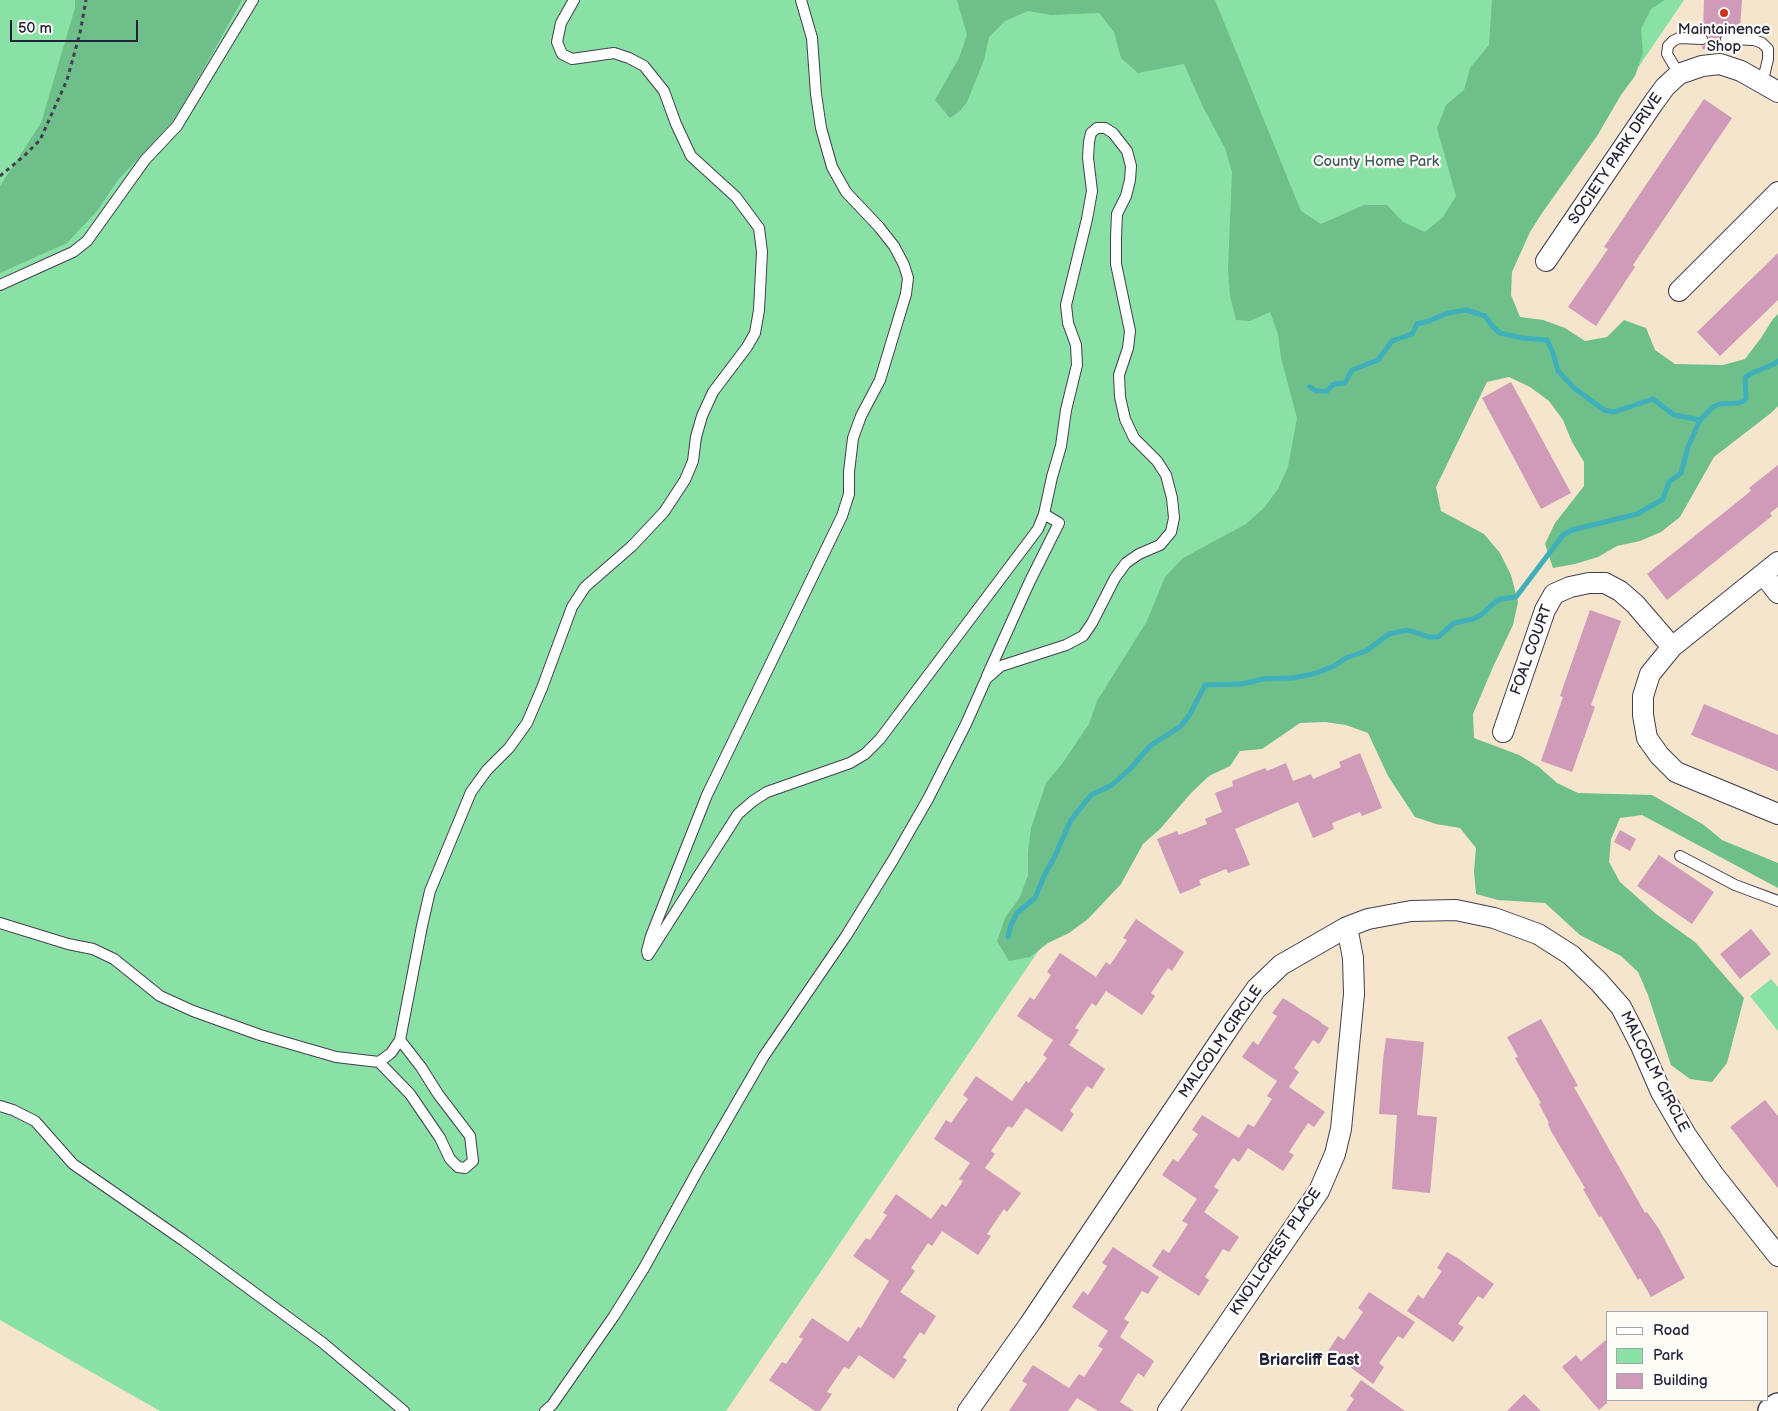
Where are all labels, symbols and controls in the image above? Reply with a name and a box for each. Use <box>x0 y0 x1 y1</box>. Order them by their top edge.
marker: Maintainence Shop <box>1718 7 1730 19</box>
scale bar <box>12 10 140 42</box>
text: 50 m <box>18 19 52 38</box>
place label: Maintainence Shop <box>1678 21 1770 56</box>
street label: SOCIETY PARK DRIVE <box>1565 90 1667 228</box>
park label: County Home Park <box>1313 153 1439 171</box>
street label: FOAL COURT <box>1507 603 1557 697</box>
street label: MALCOLM CIRCLE <box>1175 982 1267 1102</box>
street label: MALCOLM CIRCLE <box>1616 1009 1692 1135</box>
street label: KNOLLCREST PLACE <box>1227 1185 1325 1319</box>
legend <box>1606 1311 1768 1401</box>
text: Road <box>1653 1321 1689 1340</box>
text: Park <box>1653 1346 1683 1365</box>
district label: Briarcliff East <box>1259 1351 1359 1371</box>
text: Building <box>1653 1371 1708 1390</box>

